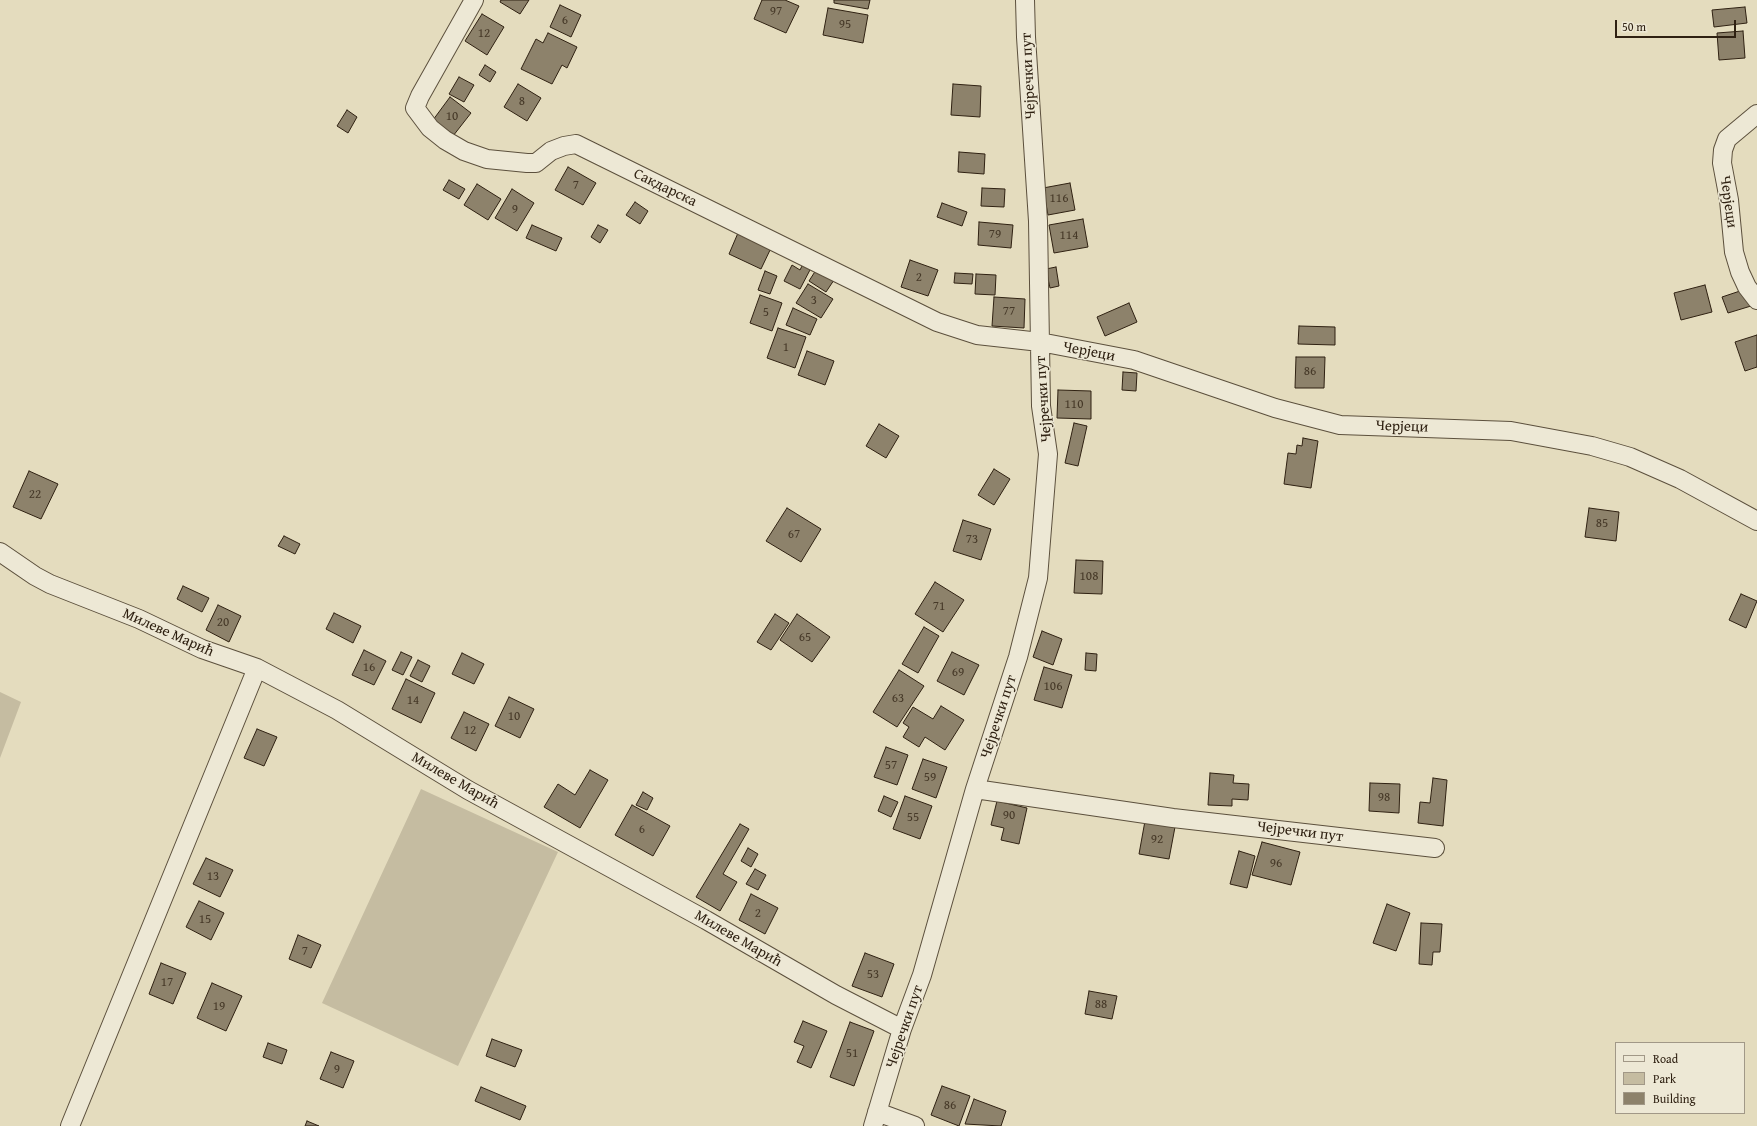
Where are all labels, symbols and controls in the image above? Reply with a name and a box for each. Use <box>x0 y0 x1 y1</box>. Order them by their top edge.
house number: 97 <box>770 4 782 20</box>
scale bar <box>1617 12 1738 38</box>
house number: 6 <box>562 13 568 29</box>
house number: 95 <box>839 17 851 33</box>
text: 50 m <box>1622 18 1646 35</box>
house number: 12 <box>478 26 490 42</box>
street label: Чејречки пут <box>1018 32 1040 120</box>
house number: 8 <box>519 94 525 110</box>
house number: 10 <box>446 109 458 125</box>
street label: Сакдарска <box>630 165 700 211</box>
street label: Черјеци <box>1715 175 1741 229</box>
house number: 7 <box>573 178 579 194</box>
house number: 116 <box>1050 191 1068 207</box>
house number: 9 <box>512 202 518 218</box>
house number: 79 <box>989 227 1001 243</box>
house number: 114 <box>1060 228 1078 244</box>
house number: 2 <box>916 270 922 286</box>
house number: 3 <box>811 293 817 309</box>
house number: 77 <box>1003 304 1015 320</box>
house number: 5 <box>763 305 769 321</box>
street label: Черјеци <box>1061 338 1117 366</box>
house number: 1 <box>783 340 789 356</box>
street label: Чејречки пут <box>1032 355 1056 443</box>
house number: 86 <box>1304 364 1316 380</box>
house number: 110 <box>1065 397 1083 413</box>
street label: Черјеци <box>1375 417 1429 437</box>
house number: 22 <box>29 487 41 503</box>
house number: 85 <box>1596 516 1608 532</box>
house number: 67 <box>788 527 800 543</box>
house number: 73 <box>966 532 978 548</box>
house number: 108 <box>1080 569 1098 585</box>
house number: 71 <box>933 599 945 615</box>
street label: Милеве Мaрић <box>120 605 216 661</box>
house number: 20 <box>217 615 229 631</box>
house number: 65 <box>799 630 811 646</box>
house number: 16 <box>363 660 375 676</box>
house number: 69 <box>952 665 964 681</box>
street label: Чејречки пут <box>977 673 1021 761</box>
house number: 106 <box>1044 679 1062 695</box>
house number: 63 <box>892 691 904 707</box>
house number: 14 <box>407 693 419 709</box>
house number: 10 <box>508 709 520 725</box>
house number: 12 <box>464 723 476 739</box>
street label: Милеве Мaрић <box>408 749 502 813</box>
house number: 57 <box>885 758 897 774</box>
house number: 59 <box>924 770 936 786</box>
house number: 98 <box>1378 790 1390 806</box>
house number: 90 <box>1003 808 1015 824</box>
house number: 55 <box>907 810 919 826</box>
street label: Чејречки пут <box>1256 818 1344 846</box>
house number: 6 <box>639 822 645 838</box>
house number: 92 <box>1151 832 1163 848</box>
house number: 96 <box>1270 856 1282 872</box>
house number: 13 <box>207 869 219 885</box>
house number: 2 <box>755 906 761 922</box>
street label: Милеве Мaрић <box>691 907 785 971</box>
house number: 15 <box>199 912 211 928</box>
house number: 7 <box>302 944 308 960</box>
house number: 53 <box>867 967 879 983</box>
house number: 17 <box>161 975 173 991</box>
street label: Чејречки пут <box>882 983 928 1071</box>
house number: 88 <box>1095 997 1107 1013</box>
house number: 19 <box>213 999 225 1015</box>
legend <box>1615 1042 1745 1114</box>
house number: 51 <box>846 1046 858 1062</box>
text: Road <box>1653 1050 1678 1067</box>
house number: 9 <box>334 1062 340 1078</box>
text: Park <box>1653 1070 1676 1087</box>
text: Building <box>1653 1090 1696 1107</box>
house number: 86 <box>944 1098 956 1114</box>

